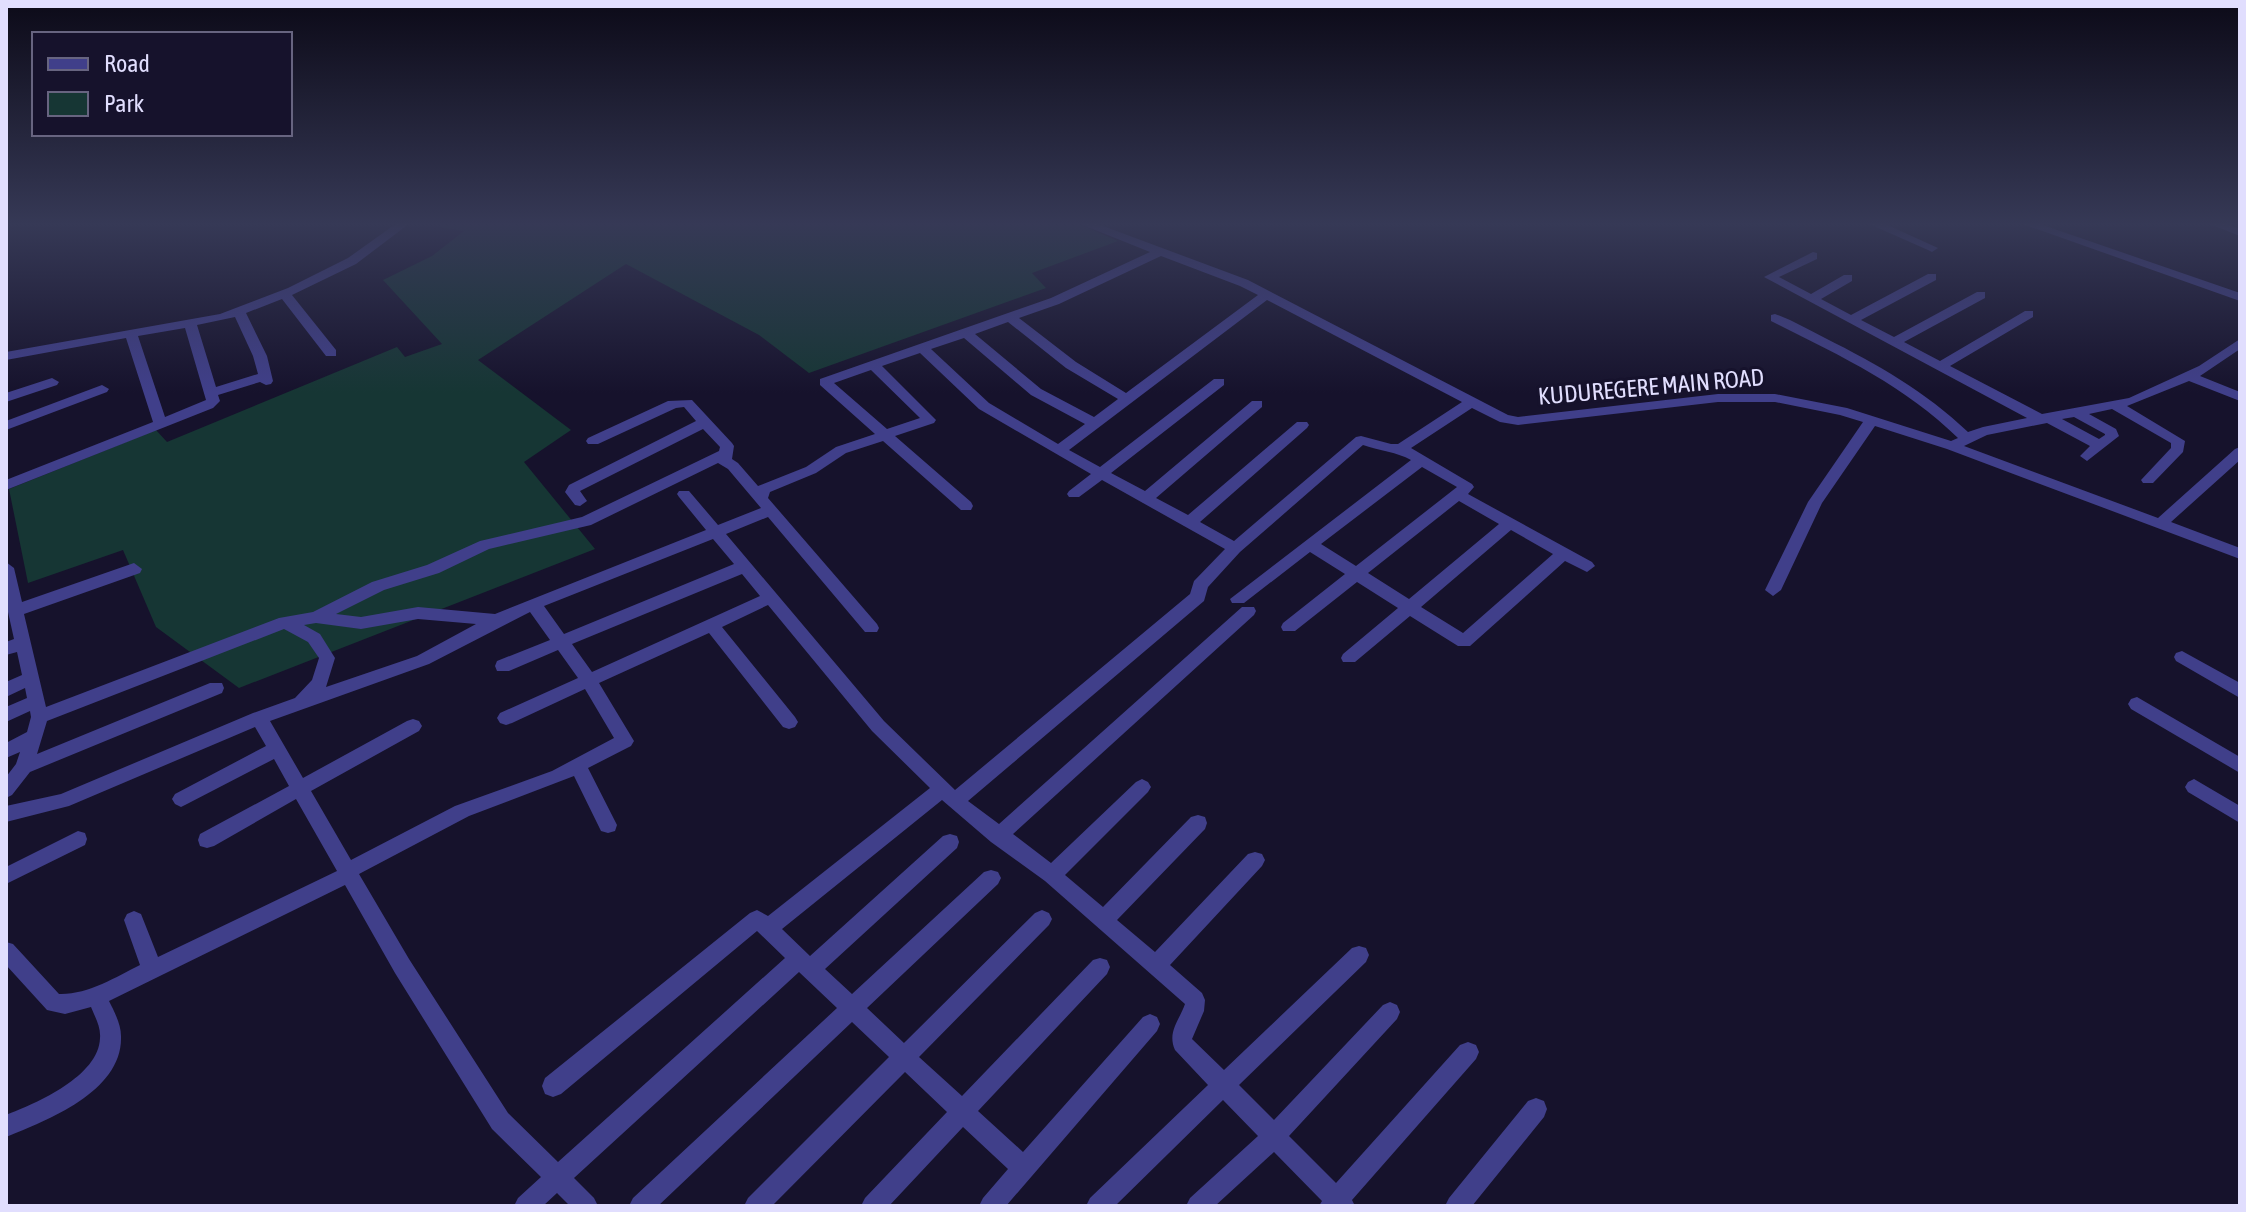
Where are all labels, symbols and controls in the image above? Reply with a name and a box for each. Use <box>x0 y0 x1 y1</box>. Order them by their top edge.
legend <box>32 32 292 136</box>
text: Road <box>104 50 150 77</box>
text: Park <box>104 90 145 117</box>
street label: KUDUREGERE MAIN ROAD <box>1537 363 1765 410</box>

